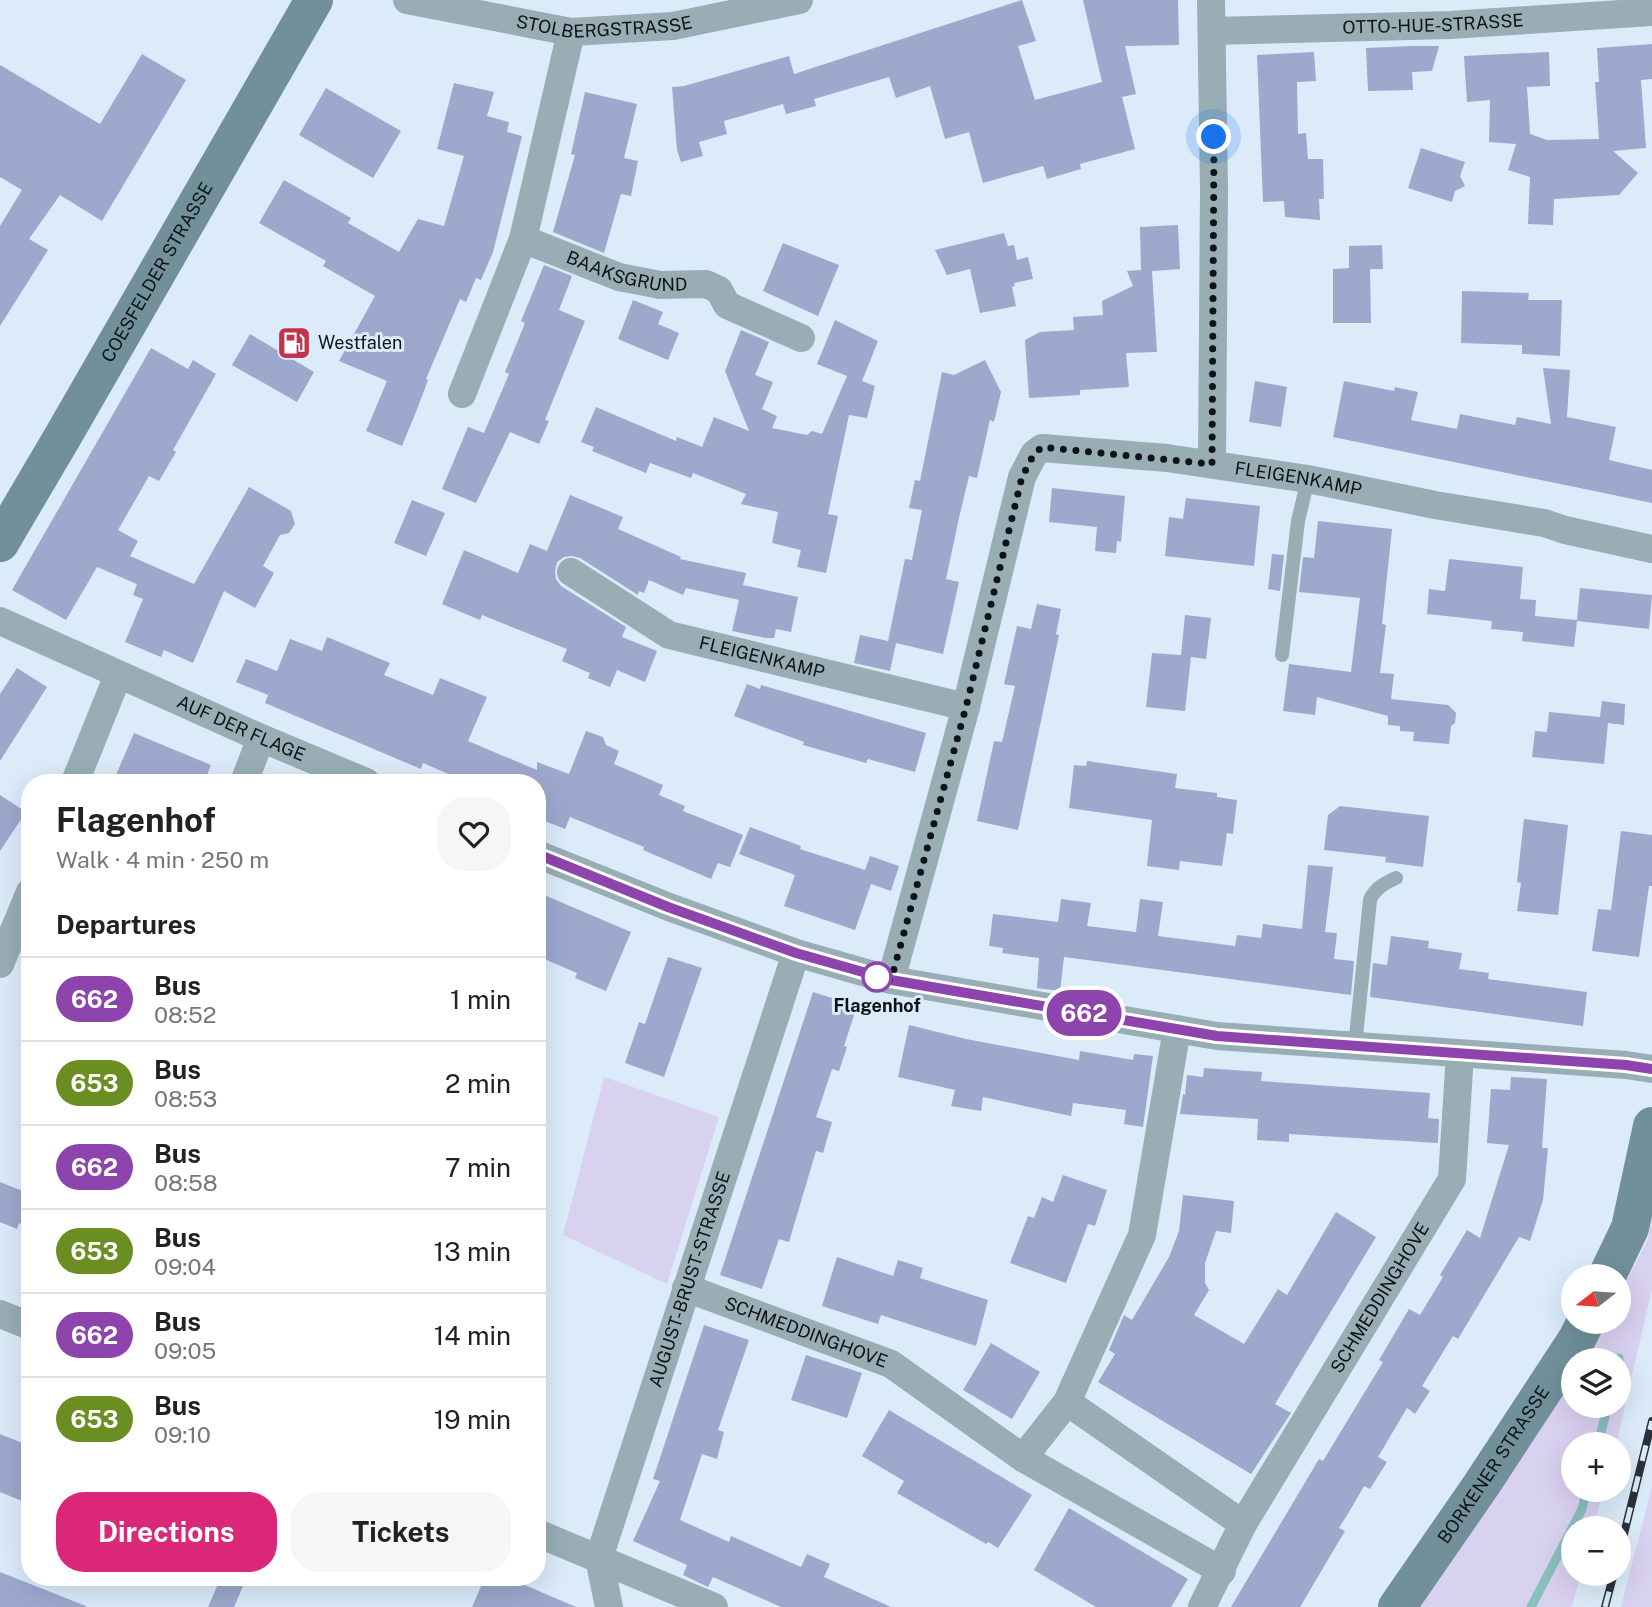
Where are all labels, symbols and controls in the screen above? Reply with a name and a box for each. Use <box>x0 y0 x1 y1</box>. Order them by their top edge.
street label: OTTO-HUE-STRASSE <box>1342 9 1524 38</box>
street label: STOLBERGSTRASSE <box>514 11 694 42</box>
your location <box>1196 119 1231 154</box>
street label: COESFELDER STRASSE <box>97 178 217 366</box>
street label: BAAKSGRUND <box>563 246 688 295</box>
fuel station icon: Westfalen <box>275 324 313 362</box>
place label: Westfalen <box>318 332 402 353</box>
street label: FLEIGENKAMP <box>1233 457 1364 500</box>
street label: FLEIGENKAMP <box>697 632 827 682</box>
street label: AUF DER FLAGE <box>174 691 309 765</box>
button: heart <box>437 797 511 871</box>
text: Flagenhof <box>56 801 216 839</box>
text: Walk · 4 min · 250 m <box>56 846 269 873</box>
text: Departures <box>56 909 196 940</box>
marker: Flagenhof <box>862 962 892 992</box>
text: Bus <box>154 970 201 1001</box>
text: 1 min <box>450 984 511 1015</box>
text: 662 <box>71 985 118 1013</box>
line badge: 662 <box>1044 990 1124 1036</box>
place label: Flagenhof <box>833 995 921 1016</box>
text: 662 <box>1061 999 1107 1027</box>
text: 08:52 <box>154 1001 216 1028</box>
text: Bus <box>154 1054 201 1085</box>
text: 2 min <box>445 1068 511 1099</box>
text: 653 <box>70 1069 119 1097</box>
text: 08:53 <box>154 1085 217 1112</box>
text: Bus <box>154 1138 201 1169</box>
text: 7 min <box>445 1152 511 1183</box>
text: 662 <box>71 1153 118 1181</box>
text: 08:58 <box>154 1169 218 1196</box>
street label: AUGUST-BRUST-STRASSE <box>644 1169 734 1390</box>
street label: SCHMEDDINGHOVE <box>1326 1219 1433 1377</box>
text: Bus <box>154 1222 201 1253</box>
text: 13 min <box>434 1236 511 1267</box>
text: 653 <box>70 1237 119 1265</box>
text: 09:04 <box>154 1253 216 1280</box>
north arrow <box>1561 1264 1631 1334</box>
map controls <box>1561 1264 1631 1586</box>
street label: SCHMEDDINGHOVE <box>722 1292 891 1372</box>
text: Bus <box>154 1306 201 1337</box>
text: 14 min <box>434 1320 511 1351</box>
text: 662 <box>71 1321 118 1349</box>
text: 09:05 <box>154 1337 216 1364</box>
button: layers <box>1561 1348 1631 1418</box>
street label: BORKENER STRASSE <box>1433 1382 1553 1547</box>
text: Bus <box>154 1390 201 1421</box>
text: 19 min <box>434 1404 511 1435</box>
text: 653 <box>70 1405 119 1433</box>
text: 09:10 <box>154 1421 211 1448</box>
button: + <box>1561 1432 1631 1502</box>
button: Directions <box>56 1492 277 1572</box>
button: Tickets <box>291 1492 511 1572</box>
button: − <box>1561 1516 1631 1586</box>

